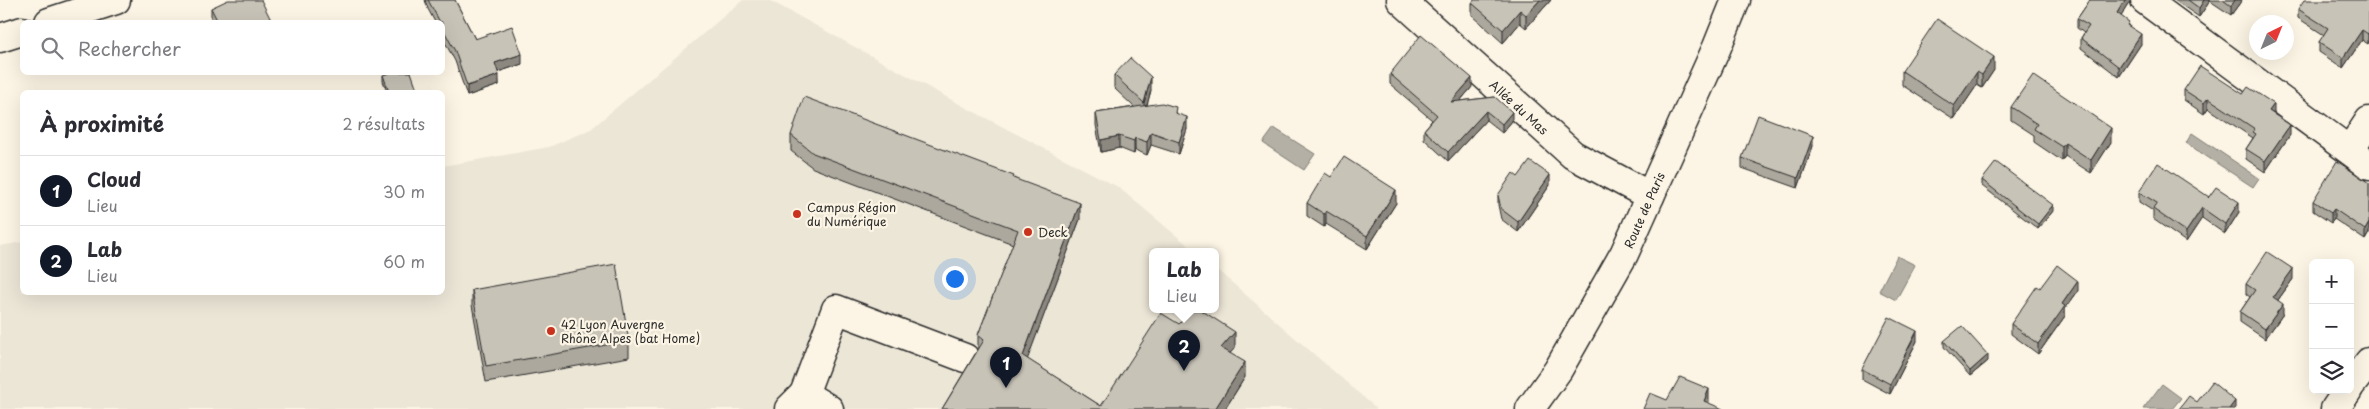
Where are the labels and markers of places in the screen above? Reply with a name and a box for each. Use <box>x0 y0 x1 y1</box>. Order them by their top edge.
place label: Campus Région du Numérique <box>807 198 896 230</box>
marker: Campus Région du Numérique <box>791 208 803 220</box>
place label: Deck <box>1038 223 1068 241</box>
marker: Deck <box>1022 226 1034 238</box>
place label: 42 Lyon Auvergne Rhône Alpes (bat Home) <box>561 315 700 347</box>
marker: 42 Lyon Auvergne Rhône Alpes (bat Home) <box>545 325 557 337</box>
pin: 2 <box>1168 330 1200 371</box>
pin: 1 <box>990 347 1022 388</box>

